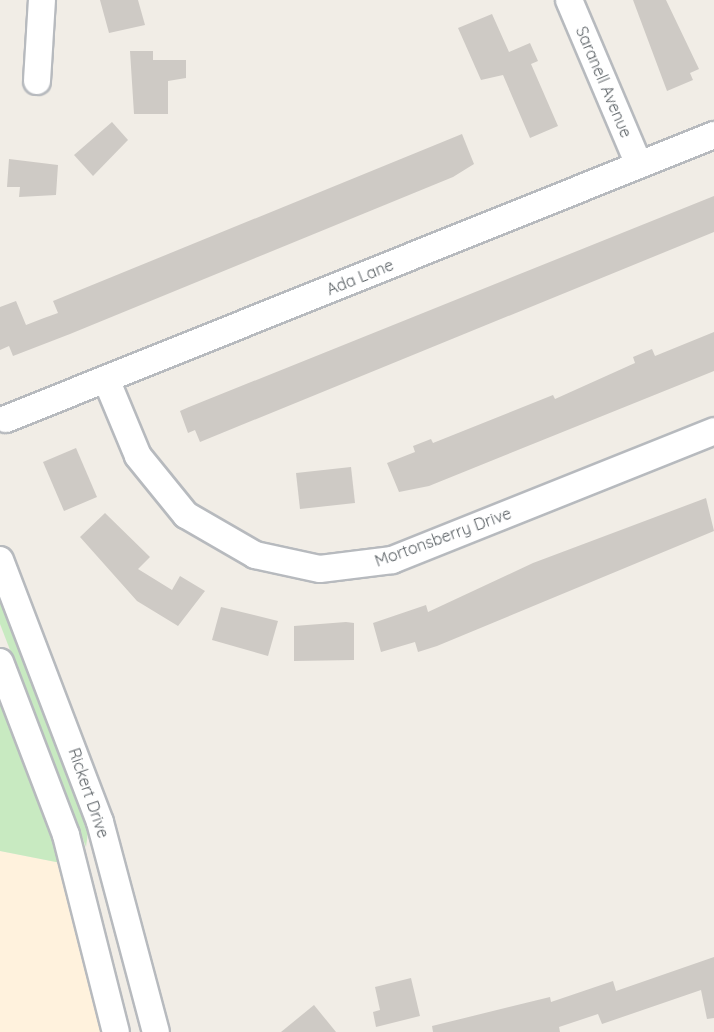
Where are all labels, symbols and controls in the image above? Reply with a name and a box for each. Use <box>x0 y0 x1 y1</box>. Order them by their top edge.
street label: Saranell Avenue <box>572 23 636 141</box>
street label: Ada Lane <box>324 255 396 299</box>
street label: Mortonsberry Drive <box>372 503 514 571</box>
street label: Rickert Drive <box>65 745 113 841</box>

